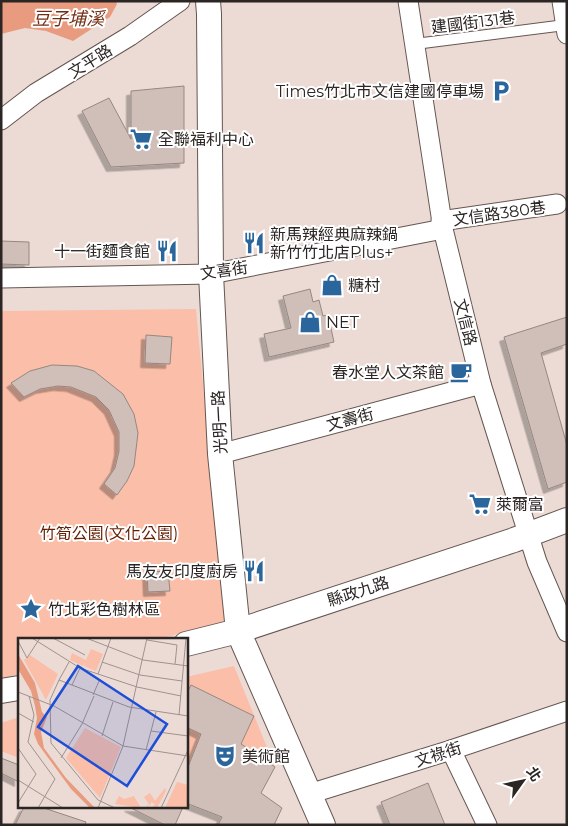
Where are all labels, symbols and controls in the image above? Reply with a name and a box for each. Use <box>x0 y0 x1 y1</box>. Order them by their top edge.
water label: 豆子埔溪 <box>32 8 107 30</box>
street label: 建國街131巷 <box>430 8 516 37</box>
street label: 文平路 <box>65 41 116 82</box>
parking icon: Times竹北市文信建國停車場 <box>488 78 514 104</box>
place label: Times竹北市文信建國停車場 <box>276 82 484 101</box>
supermarket icon: 全聯福利中心 <box>128 126 154 152</box>
place label: 全聯福利中心 <box>158 130 254 149</box>
street label: 文信路380巷 <box>451 198 547 229</box>
place label: 新馬辣經典麻辣鍋 新竹竹北店Plus+ <box>270 225 398 262</box>
restaurant icon: 新馬辣經典麻辣鍋 新竹竹北店Plus+ <box>241 230 267 256</box>
restaurant icon: 十一街麵食館 <box>154 238 180 264</box>
place label: 十一街麵食館 <box>54 242 150 261</box>
street label: 文喜街 <box>199 258 249 283</box>
shop icon: 糖村 <box>319 272 345 298</box>
place label: 糖村 <box>348 276 380 295</box>
street label: 文信路 <box>450 297 481 348</box>
shop icon: NET <box>297 309 323 335</box>
place label: NET <box>326 313 360 332</box>
cafe icon: 春水堂人文茶館 <box>448 359 474 385</box>
place label: 春水堂人文茶館 <box>332 363 444 382</box>
street label: 光明一路 <box>208 390 231 454</box>
street label: 文壽街 <box>324 404 376 435</box>
supermarket icon: 萊爾富 <box>467 491 493 517</box>
place label: 萊爾富 <box>496 495 544 514</box>
park label: 竹筍公園(文化公園) <box>40 524 178 543</box>
restaurant icon: 馬友友印度廚房 <box>241 558 267 584</box>
place label: 馬友友印度廚房 <box>126 562 238 581</box>
street label: 縣政九路 <box>325 573 392 610</box>
place icon: 竹北彩色樹林區 <box>18 596 44 622</box>
place label: 竹北彩色樹林區 <box>48 600 160 619</box>
inset map <box>18 638 188 808</box>
street label: 文祿街 <box>412 738 464 771</box>
theatre icon: 美術館 <box>212 743 238 769</box>
place label: 美術館 <box>242 747 290 766</box>
north arrow <box>498 756 548 806</box>
text: 北 <box>523 763 545 785</box>

